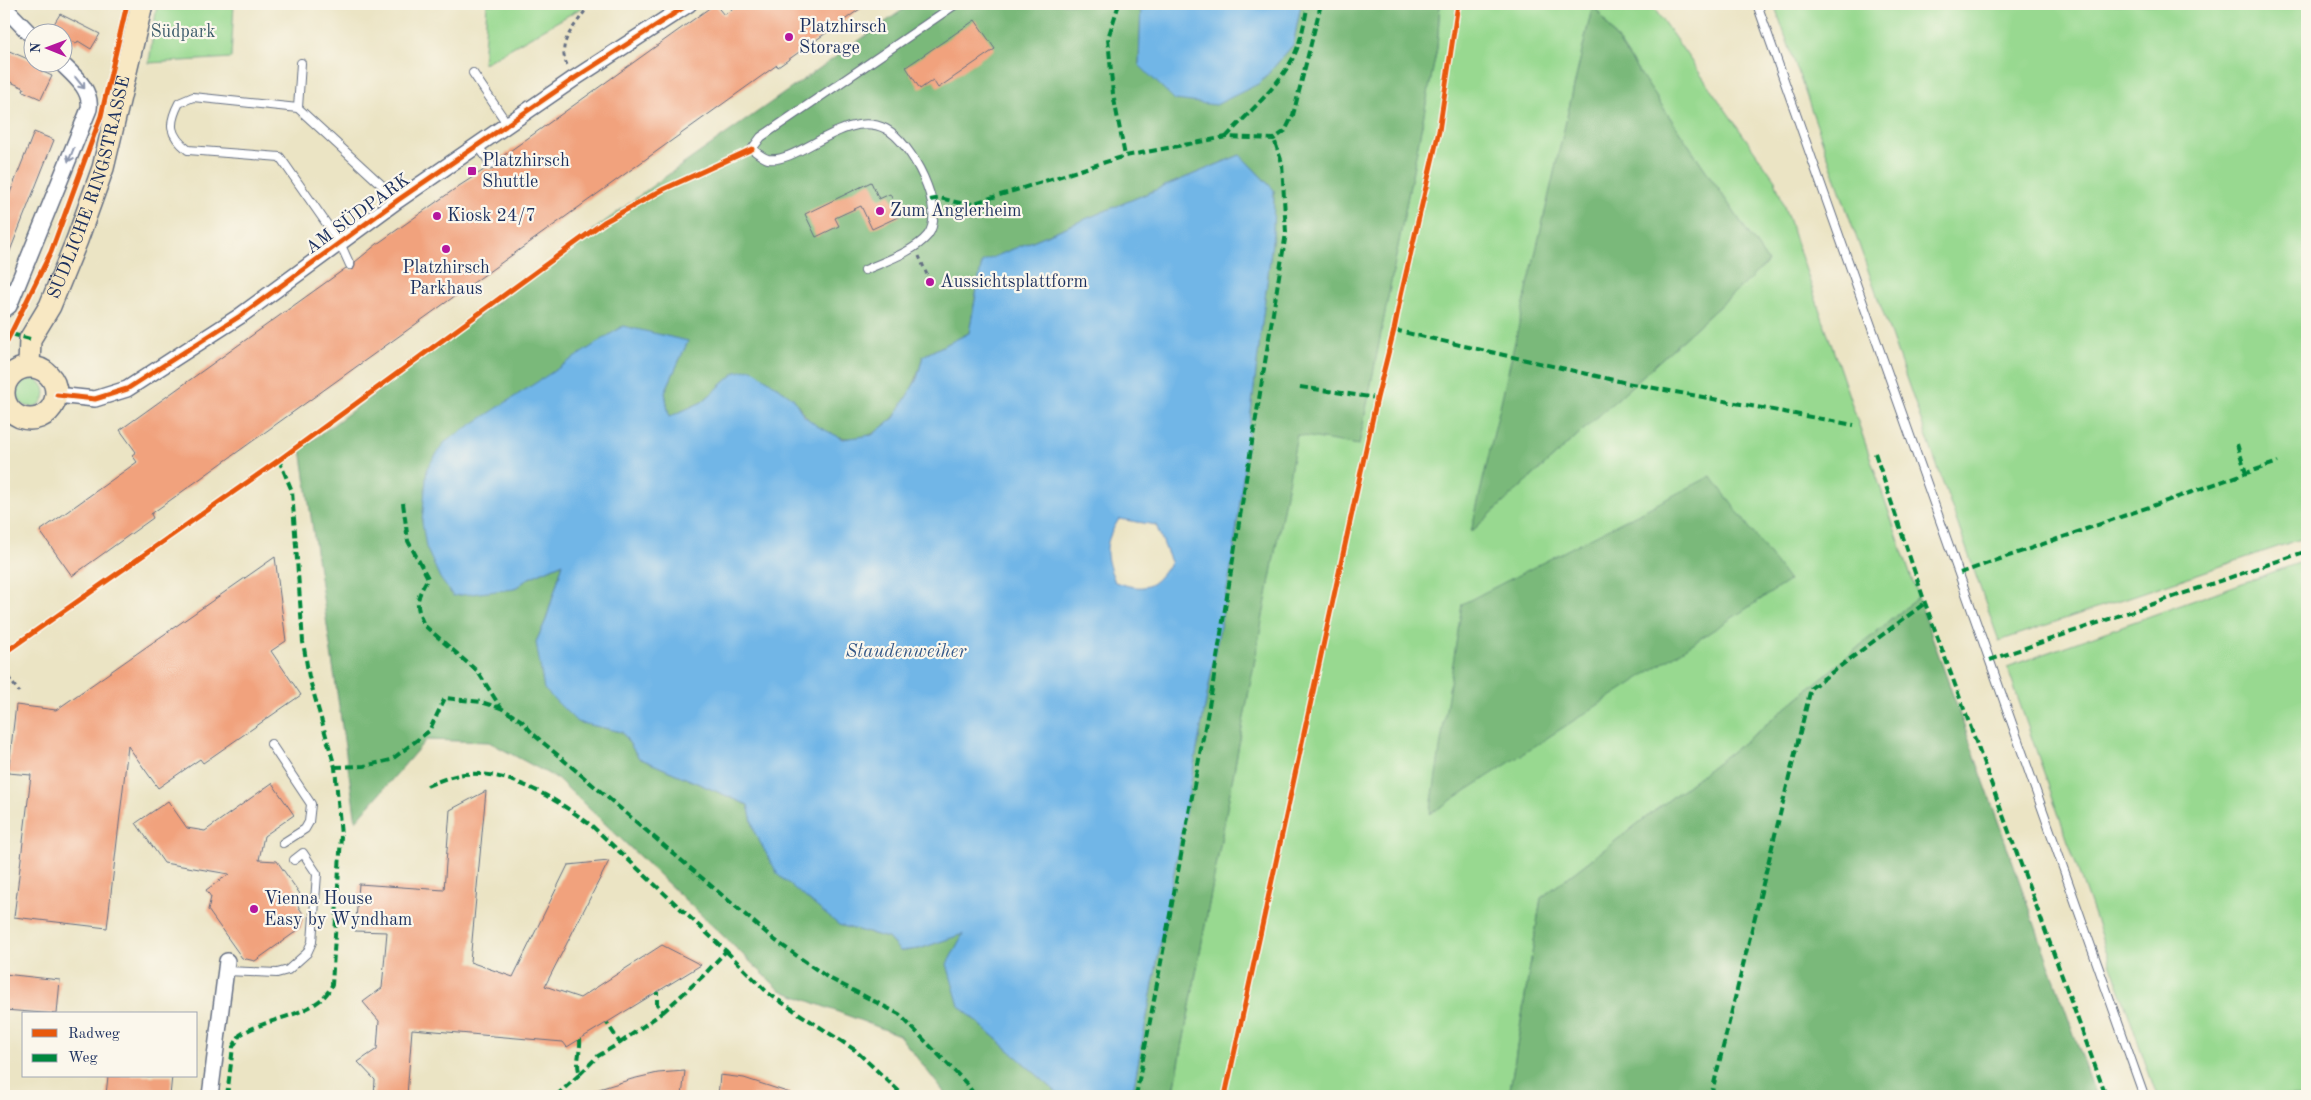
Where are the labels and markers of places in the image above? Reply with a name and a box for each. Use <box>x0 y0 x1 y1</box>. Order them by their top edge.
place label: Platzhirsch Storage <box>799 18 887 57</box>
marker: Platzhirsch Storage <box>783 31 795 43</box>
place label: Platzhirsch Shuttle <box>482 152 570 191</box>
marker: Platzhirsch Shuttle <box>466 165 478 177</box>
place label: Zum Anglerheim <box>890 202 1022 220</box>
marker: Zum Anglerheim <box>874 205 886 217</box>
place label: Kiosk 24/7 <box>447 207 536 225</box>
marker: Kiosk 24/7 <box>431 210 443 222</box>
marker: Platzhirsch Parkhaus <box>440 243 452 255</box>
place label: Platzhirsch Parkhaus <box>402 259 490 298</box>
place label: Aussichtsplattform <box>940 273 1088 291</box>
marker: Aussichtsplattform <box>924 276 936 288</box>
place label: Vienna House Easy by Wyndham <box>264 890 412 929</box>
marker: Vienna House Easy by Wyndham <box>248 903 260 915</box>

